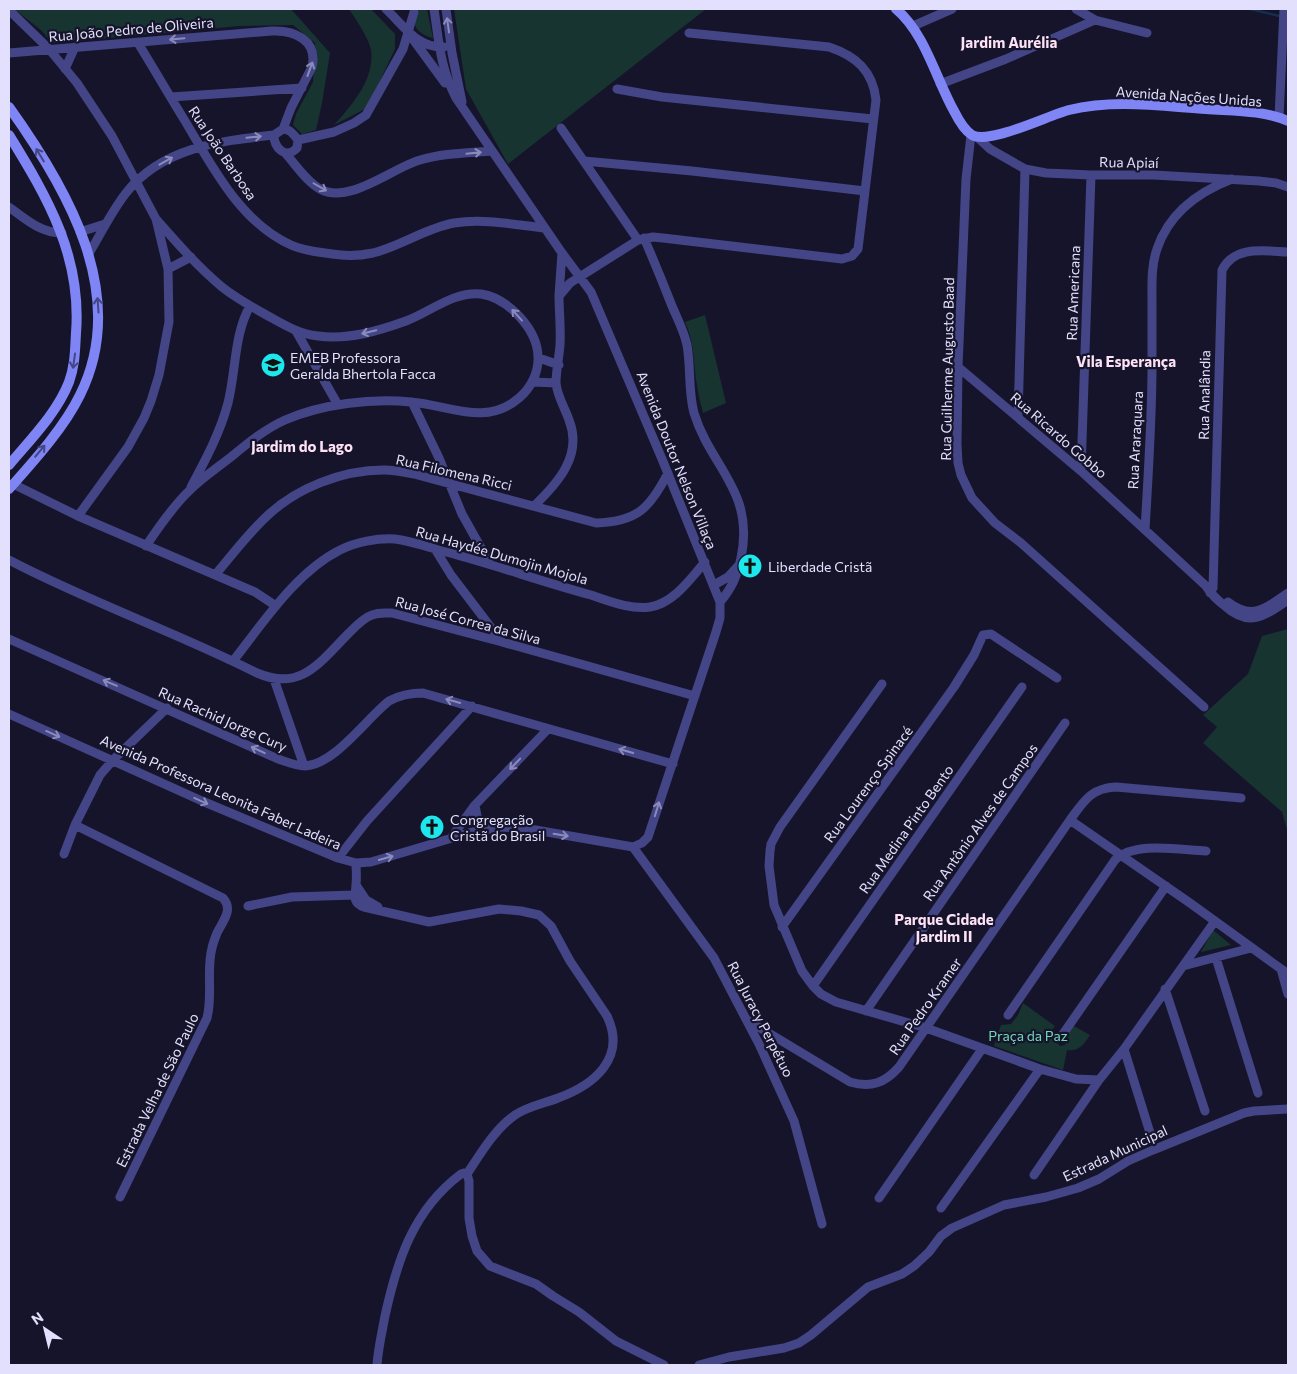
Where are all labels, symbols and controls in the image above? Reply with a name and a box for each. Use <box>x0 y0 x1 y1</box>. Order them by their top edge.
street label: Rua João Pedro de Oliveira <box>48 13 214 45</box>
one-way arrow <box>443 17 453 33</box>
district label: Jardim Aurélia <box>961 33 1058 51</box>
one-way arrow <box>169 34 185 44</box>
one-way arrow <box>306 62 315 78</box>
street label: Avenida Nações Unidas <box>1115 82 1263 110</box>
street label: Rua João Barbosa <box>185 103 261 203</box>
one-way arrow <box>246 132 262 142</box>
one-way arrow <box>35 148 45 162</box>
one-way arrow <box>465 148 481 157</box>
street label: Rua Apiaí <box>1099 153 1159 171</box>
one-way arrow <box>158 155 173 165</box>
one-way arrow <box>312 183 326 193</box>
street label: Rua Americana <box>1063 245 1083 341</box>
street label: Rua Guilherme Augusto Baad <box>937 277 957 461</box>
one-way arrow <box>93 297 103 313</box>
one-way arrow <box>512 309 523 322</box>
one-way arrow <box>361 328 377 337</box>
place label: EMEB Professora Geralda Bhertola Facca <box>290 349 436 382</box>
street label: Rua Analândia <box>1195 350 1213 440</box>
one-way arrow <box>69 352 79 368</box>
school or university icon: EMEB Professora Geralda Bhertola Facca <box>260 352 286 378</box>
district label: Vila Esperança <box>1076 352 1176 370</box>
street label: Avenida Doutor Nelson Villaça <box>633 368 721 552</box>
street label: Rua Ricardo Gobbo <box>1007 388 1111 482</box>
street label: Rua Araraquara <box>1124 390 1146 490</box>
district label: Jardim do Lago <box>251 437 353 455</box>
one-way arrow <box>34 445 46 458</box>
street label: Rua Filomena Ricci <box>394 450 514 494</box>
street label: Rua Haydée Dumojin Mojola <box>414 522 590 588</box>
church icon: Liberdade Cristã <box>737 553 763 579</box>
place label: Liberdade Cristã <box>768 558 872 575</box>
street label: Rua José Correa da Silva <box>393 592 543 648</box>
one-way arrow <box>103 678 118 688</box>
street label: Rua Rachid Jorge Cury <box>156 683 290 755</box>
one-way arrow <box>445 696 461 705</box>
street label: Rua Lourenço Spinacé <box>820 722 916 846</box>
one-way arrow <box>45 729 60 739</box>
street label: Avenida Professora Leonita Faber Ladeira <box>98 731 344 853</box>
street label: Rua Antônio Alves de Campos <box>919 740 1041 904</box>
one-way arrow <box>251 745 266 754</box>
one-way arrow <box>618 745 634 755</box>
one-way arrow <box>509 758 521 771</box>
street label: Rua Medina Pinto Bento <box>855 761 957 897</box>
one-way arrow <box>193 796 208 806</box>
one-way arrow <box>653 801 663 817</box>
place label: Congregação Cristã do Brasil <box>450 811 545 844</box>
church icon: Congregação Cristã do Brasil <box>419 814 445 840</box>
one-way arrow <box>552 830 568 840</box>
one-way arrow <box>377 852 393 862</box>
district label: Parque Cidade Jardim II <box>894 910 994 945</box>
street label: Rua Pedro Kramer <box>885 954 965 1058</box>
street label: Rua Juracy Perpétuo <box>724 958 798 1080</box>
street label: Estrada Velha de São Paulo <box>112 1010 202 1170</box>
park label: Praça da Paz <box>988 1027 1068 1044</box>
street label: Estrada Municipal <box>1060 1121 1170 1185</box>
north arrow <box>20 1304 70 1354</box>
text: N <box>28 1308 46 1328</box>

